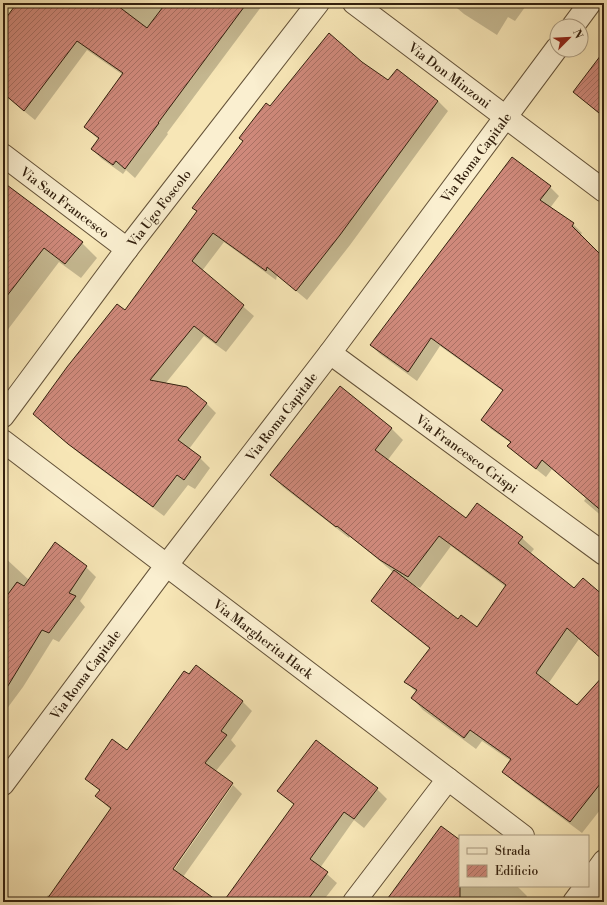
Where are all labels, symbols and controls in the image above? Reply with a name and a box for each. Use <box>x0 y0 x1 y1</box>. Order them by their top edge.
north arrow <box>549 18 589 58</box>
text: N <box>569 28 586 41</box>
street label: Via Don Minzoni <box>404 39 494 112</box>
street label: Via Roma Capitale <box>437 109 515 207</box>
street label: Via San Francesco <box>16 163 112 242</box>
street label: Via Ugo Foscolo <box>124 167 195 251</box>
street label: Via Roma Capitale <box>242 369 322 465</box>
street label: Via Francesco Crispi <box>412 411 521 497</box>
street label: Via Margherita Hack <box>209 596 317 683</box>
street label: Via Roma Capitale <box>47 627 125 724</box>
legend <box>459 835 589 887</box>
text: Strada <box>495 844 531 859</box>
text: Edificio <box>495 864 538 879</box>

